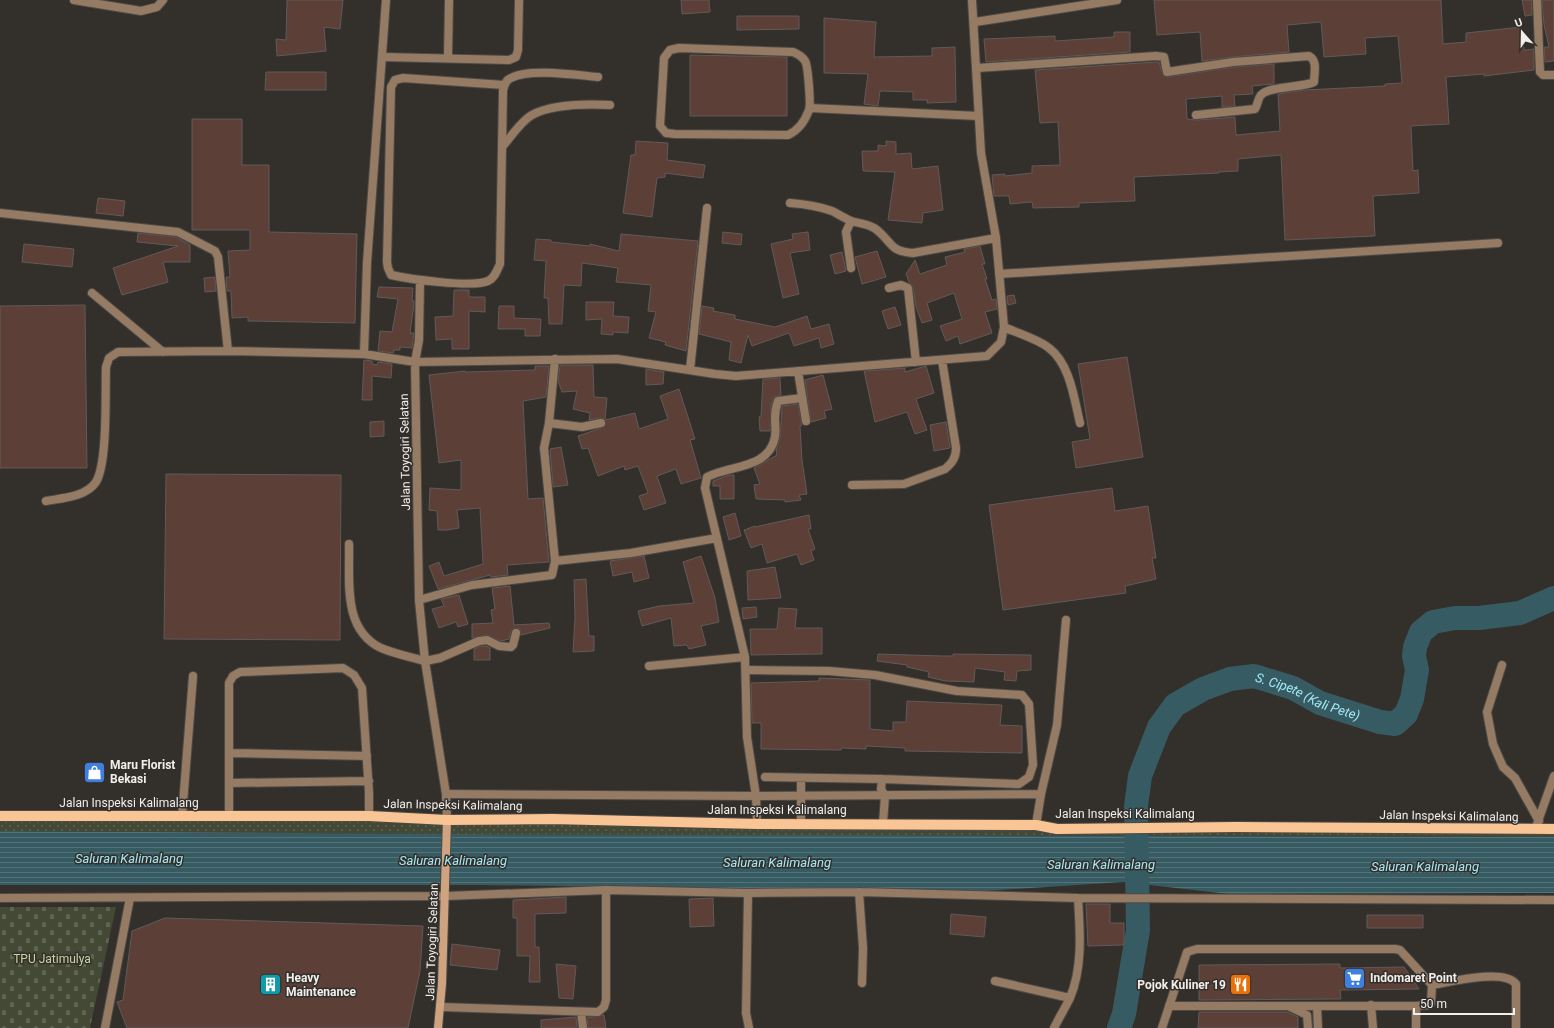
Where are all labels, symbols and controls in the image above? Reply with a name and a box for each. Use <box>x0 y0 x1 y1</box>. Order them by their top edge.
north arrow <box>1502 12 1542 52</box>
text: U <box>1513 16 1524 30</box>
street label: Jalan Toyogiri Selatan <box>397 393 413 511</box>
water label: S. Cipete (Kali Pete) <box>1254 669 1362 723</box>
place label: Maru Florist Bekasi <box>110 758 175 786</box>
shop icon: Maru Florist Bekasi <box>82 759 108 785</box>
street label: Jalan Inspeksi Kalimalang <box>59 796 199 810</box>
street label: Jalan Inspeksi Kalimalang <box>383 797 523 813</box>
street label: Jalan Inspeksi Kalimalang <box>707 803 847 817</box>
street label: Jalan Inspeksi Kalimalang <box>1055 807 1195 821</box>
street label: Jalan Inspeksi Kalimalang <box>1379 808 1519 824</box>
water label: Saluran Kalimalang <box>75 851 183 866</box>
water label: Saluran Kalimalang <box>399 853 507 868</box>
water label: Saluran Kalimalang <box>723 855 831 870</box>
water label: Saluran Kalimalang <box>1047 857 1155 872</box>
water label: Saluran Kalimalang <box>1371 859 1479 874</box>
street label: Jalan Toyogiri Selatan <box>423 883 441 1001</box>
park label: TPU Jatimulya <box>13 952 91 966</box>
supermarket icon: Indomaret Point <box>1342 965 1368 991</box>
place label: Heavy Maintenance <box>286 971 356 999</box>
place label: Indomaret Point <box>1370 971 1457 985</box>
building icon: Heavy Maintenance <box>258 972 284 998</box>
restaurant icon: Pojok Kuliner 19 <box>1228 972 1254 998</box>
place label: Pojok Kuliner 19 <box>1137 978 1226 992</box>
scale bar <box>1414 990 1514 1016</box>
text: 50 m <box>1420 997 1447 1011</box>

